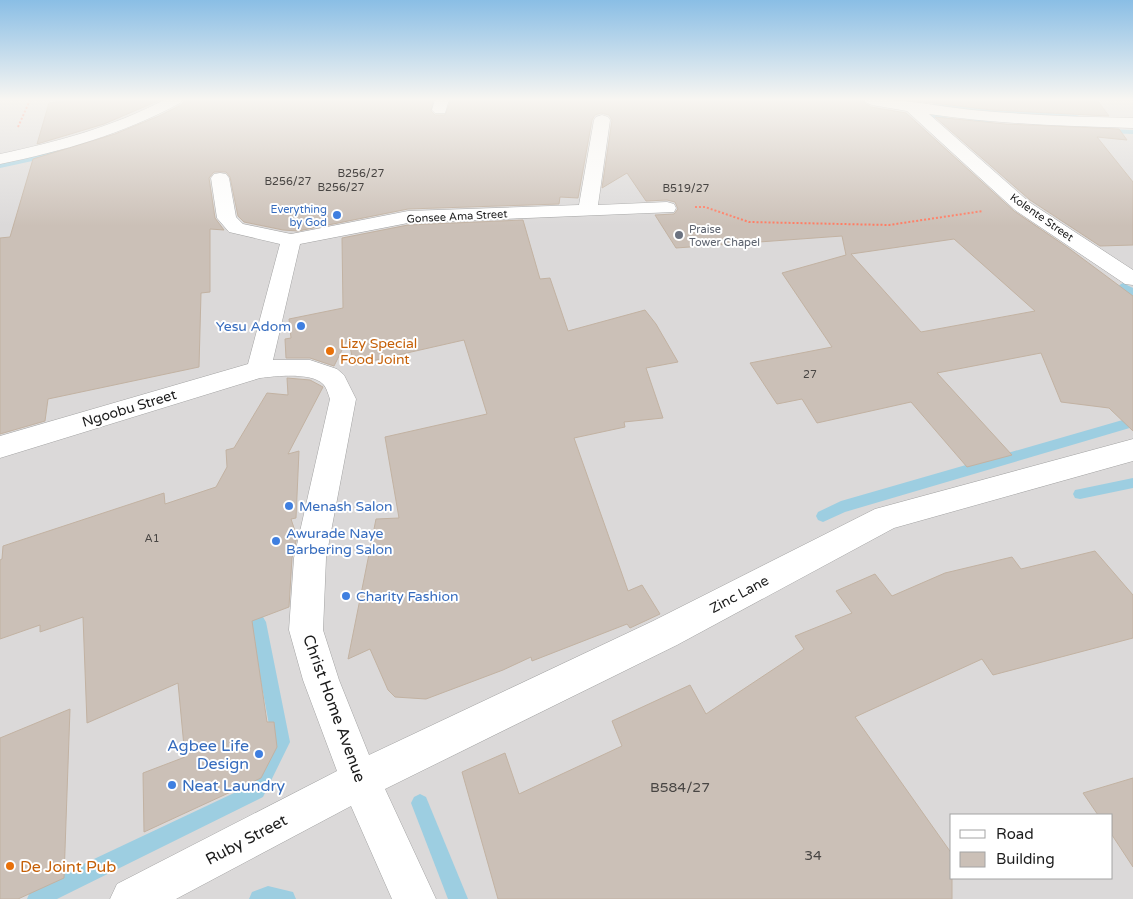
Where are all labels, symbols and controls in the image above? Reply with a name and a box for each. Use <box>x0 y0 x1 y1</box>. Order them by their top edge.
house number: B256/27 <box>337 167 385 180</box>
house number: B256/27 <box>264 175 312 188</box>
house number: B256/27 <box>317 181 365 194</box>
house number: B519/27 <box>662 182 710 195</box>
street label: Kolente Street <box>1008 191 1076 244</box>
place label: Everything by God <box>271 203 327 229</box>
street label: Gonsee Ama Street <box>406 207 508 226</box>
marker: Everything by God <box>331 209 343 221</box>
place label: Praise Tower Chapel <box>689 223 760 249</box>
marker: Praise Tower Chapel <box>673 229 685 241</box>
place label: Yesu Adom <box>216 318 291 335</box>
marker: Yesu Adom <box>295 320 307 332</box>
place label: Lizy Special Food Joint <box>340 335 417 368</box>
marker: Lizy Special Food Joint <box>324 345 336 357</box>
house number: 27 <box>803 368 817 381</box>
street label: Ngoobu Street <box>80 386 179 431</box>
place label: Menash Salon <box>299 498 393 515</box>
marker: Menash Salon <box>283 500 295 512</box>
place label: Awurade Naye Barbering Salon <box>286 525 393 558</box>
house number: A1 <box>144 532 160 545</box>
marker: Awurade Naye Barbering Salon <box>270 535 282 547</box>
street label: Zinc Lane <box>707 572 772 617</box>
place label: Charity Fashion <box>356 588 459 605</box>
marker: Charity Fashion <box>340 590 352 602</box>
street label: Christ Home Avenue <box>298 632 370 785</box>
place label: Agbee Life Design <box>167 736 249 774</box>
marker: Agbee Life Design <box>253 748 265 760</box>
place label: Neat Laundry <box>182 776 286 796</box>
marker: Neat Laundry <box>166 779 178 791</box>
house number: B584/27 <box>650 779 710 796</box>
street label: Ruby Street <box>202 810 291 870</box>
legend <box>950 814 1113 879</box>
text: Road <box>996 825 1034 843</box>
house number: 34 <box>804 847 822 864</box>
text: Building <box>996 850 1055 868</box>
place label: De Joint Pub <box>20 857 116 877</box>
marker: De Joint Pub <box>4 860 16 872</box>

